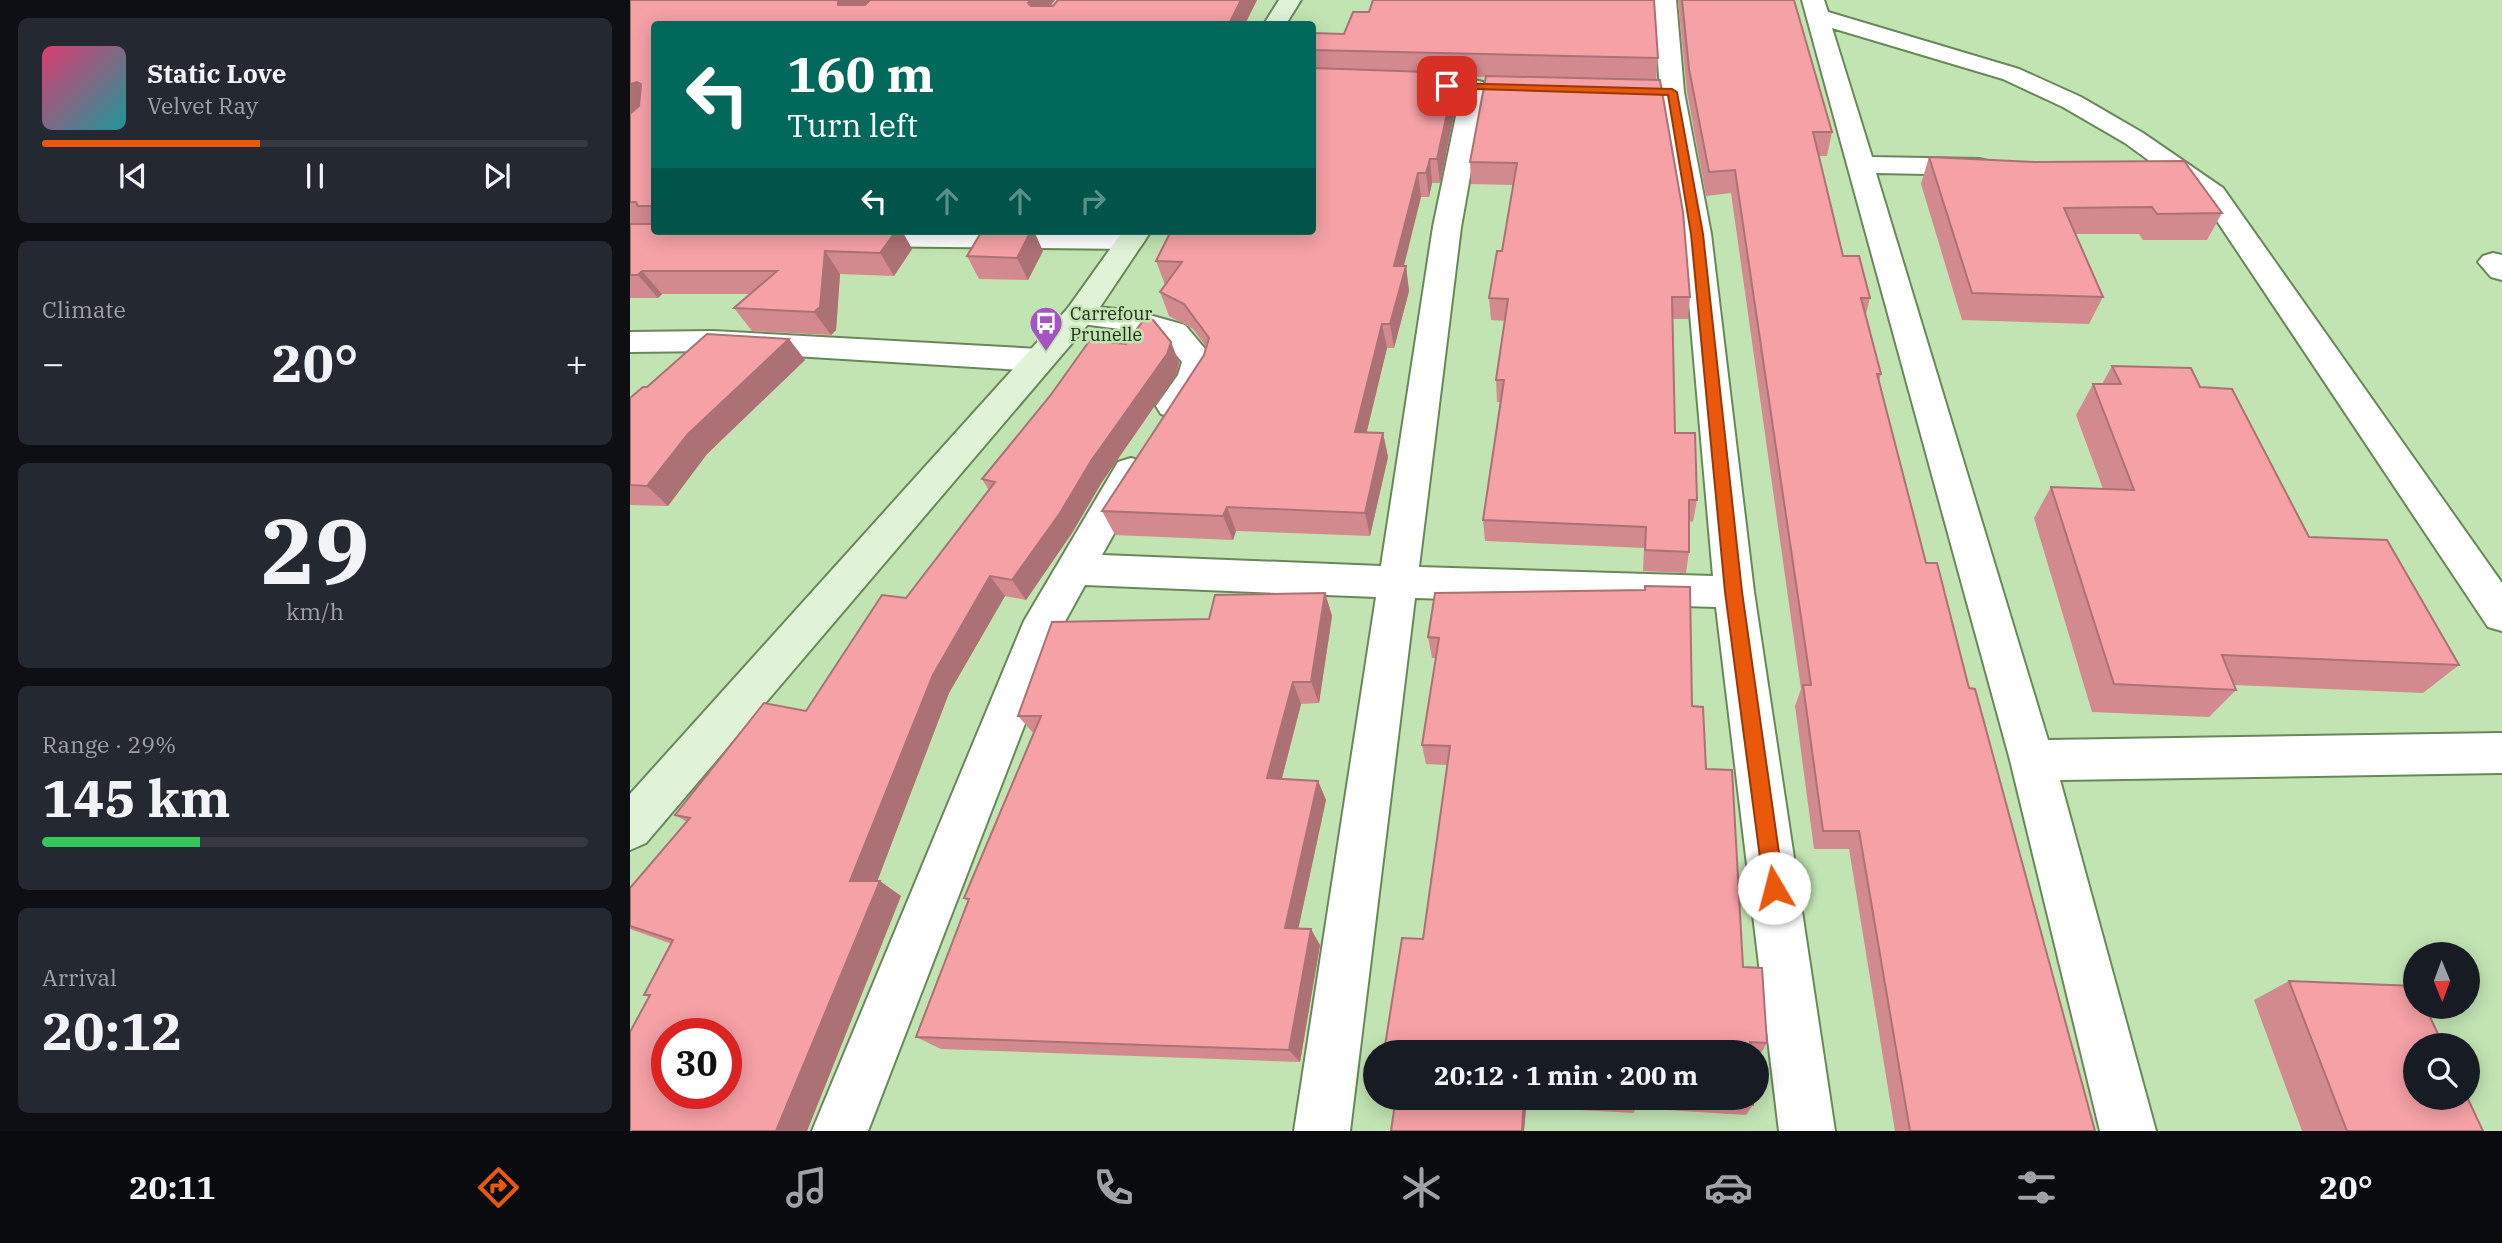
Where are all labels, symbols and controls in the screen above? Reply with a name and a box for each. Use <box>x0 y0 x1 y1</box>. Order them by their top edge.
text: 160 m <box>787 42 934 105</box>
icon: left <box>672 49 763 140</box>
text: Static Love <box>147 56 286 90</box>
pin <box>1417 56 1477 116</box>
icon: arrive <box>1428 67 1466 105</box>
text: Velvet Ray <box>147 90 258 120</box>
text: Turn left <box>787 104 918 146</box>
icon: previous <box>114 157 152 195</box>
icon: pause <box>296 157 334 195</box>
icon: next <box>478 157 516 195</box>
icon: left <box>855 182 893 220</box>
icon: ahead <box>928 182 966 220</box>
icon: ahead <box>1001 182 1039 220</box>
icon: right <box>1074 182 1112 220</box>
text: Climate <box>42 294 126 324</box>
place label: Carrefour Prunelle <box>1070 302 1152 346</box>
bus stop icon: Carrefour Prunelle <box>1027 304 1065 353</box>
text: 20° <box>272 329 358 396</box>
text: − <box>42 338 65 387</box>
text: + <box>565 338 588 387</box>
text: 29 <box>260 491 370 609</box>
text: km/h <box>286 596 344 626</box>
text: Range · 29% <box>42 729 176 759</box>
text: 145 km <box>42 764 231 831</box>
position arrow <box>1737 851 1811 925</box>
north arrow <box>2403 942 2480 1018</box>
map controls <box>2403 942 2480 1110</box>
text: Arrival <box>42 962 117 992</box>
text: 20:12 <box>42 997 183 1064</box>
speed limit sign: 30 <box>651 1018 742 1109</box>
button: search <box>2403 1033 2480 1110</box>
text: 20:12 · 1 min · 200 m <box>1434 1058 1698 1092</box>
icon: directions <box>474 1163 523 1212</box>
icon: music <box>782 1163 831 1212</box>
icon: phone <box>1089 1163 1138 1212</box>
icon: climate <box>1397 1163 1446 1212</box>
icon: car <box>1704 1163 1753 1212</box>
icon: filters <box>2012 1163 2061 1212</box>
text: 20:11 <box>129 1166 216 1208</box>
text: 20° <box>2319 1166 2373 1208</box>

